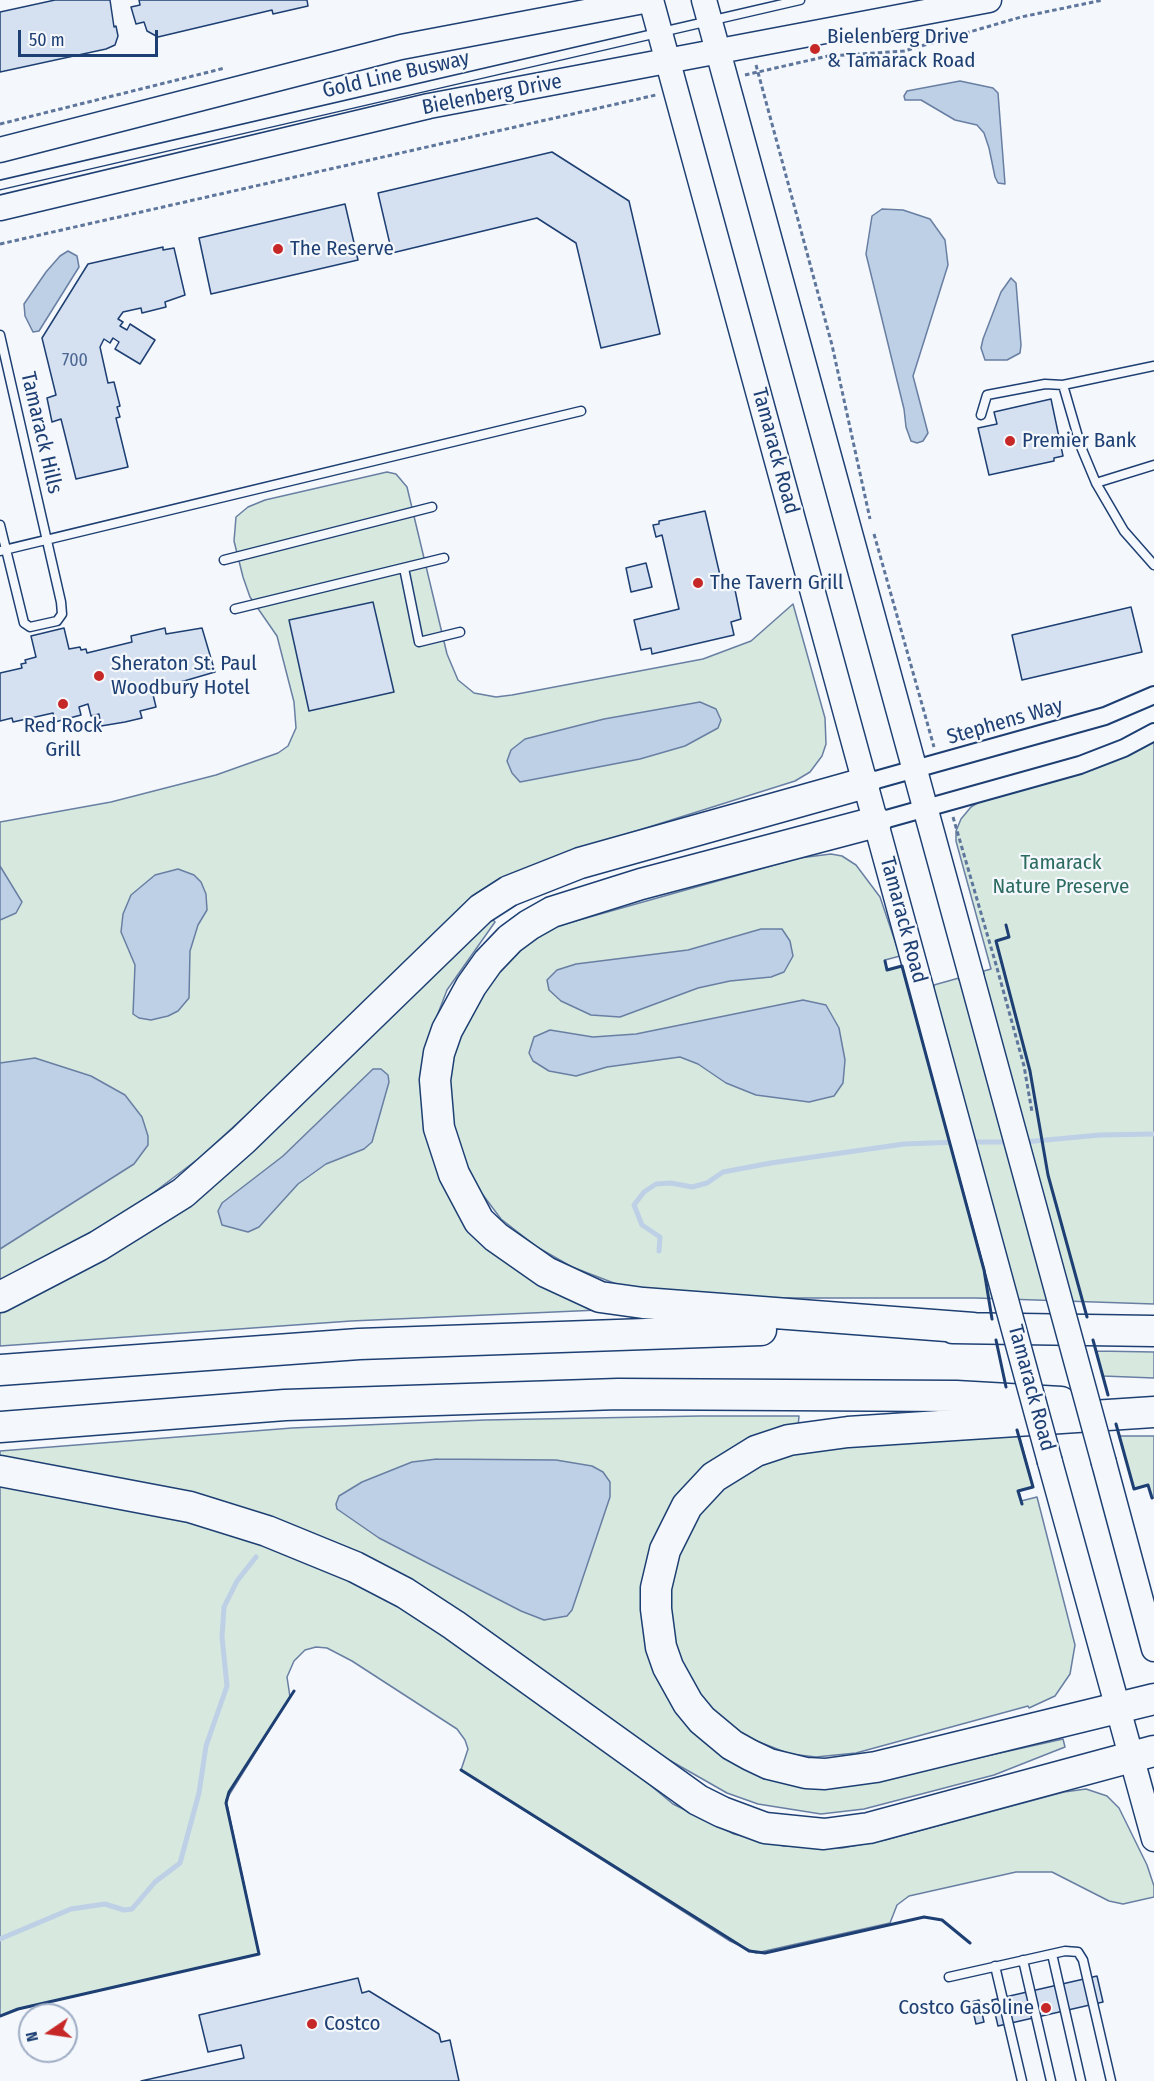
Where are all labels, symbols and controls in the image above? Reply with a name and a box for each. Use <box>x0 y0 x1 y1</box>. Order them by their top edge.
scale bar <box>21 18 160 56</box>
place label: Bielenberg Drive & Tamarack Road <box>827 24 976 74</box>
text: 50 m <box>29 29 65 51</box>
marker: Bielenberg Drive & Tamarack Road <box>808 42 822 56</box>
street label: Gold Line Busway <box>320 46 472 104</box>
street label: Bielenberg Drive <box>420 69 564 121</box>
place label: The Reserve <box>290 236 394 262</box>
marker: The Reserve <box>271 242 285 256</box>
house number: 700 <box>62 350 88 372</box>
street label: Tamarack Hills <box>15 370 67 496</box>
street label: Tamarack Road <box>746 385 804 517</box>
place label: Premier Bank <box>1022 428 1136 454</box>
marker: Premier Bank <box>1003 434 1017 448</box>
place label: The Tavern Grill <box>710 570 843 596</box>
marker: The Tavern Grill <box>691 576 705 590</box>
place label: Sheraton St. Paul Woodbury Hotel <box>111 651 257 701</box>
marker: Sheraton St. Paul Woodbury Hotel <box>92 669 106 683</box>
street label: Stephens Way <box>944 693 1066 751</box>
marker: Red Rock Grill <box>56 697 70 711</box>
place label: Red Rock Grill <box>24 713 102 763</box>
park label: Tamarack Nature Preserve <box>993 850 1129 900</box>
street label: Tamarack Road <box>874 854 932 986</box>
street label: Tamarack Road <box>1002 1322 1060 1454</box>
place label: Costco Gasoline <box>898 1995 1034 2021</box>
marker: Costco Gasoline <box>1039 2001 1053 2015</box>
north arrow <box>18 2003 78 2063</box>
place label: Costco <box>324 2011 380 2037</box>
marker: Costco <box>305 2017 319 2031</box>
text: N <box>22 2030 42 2044</box>

